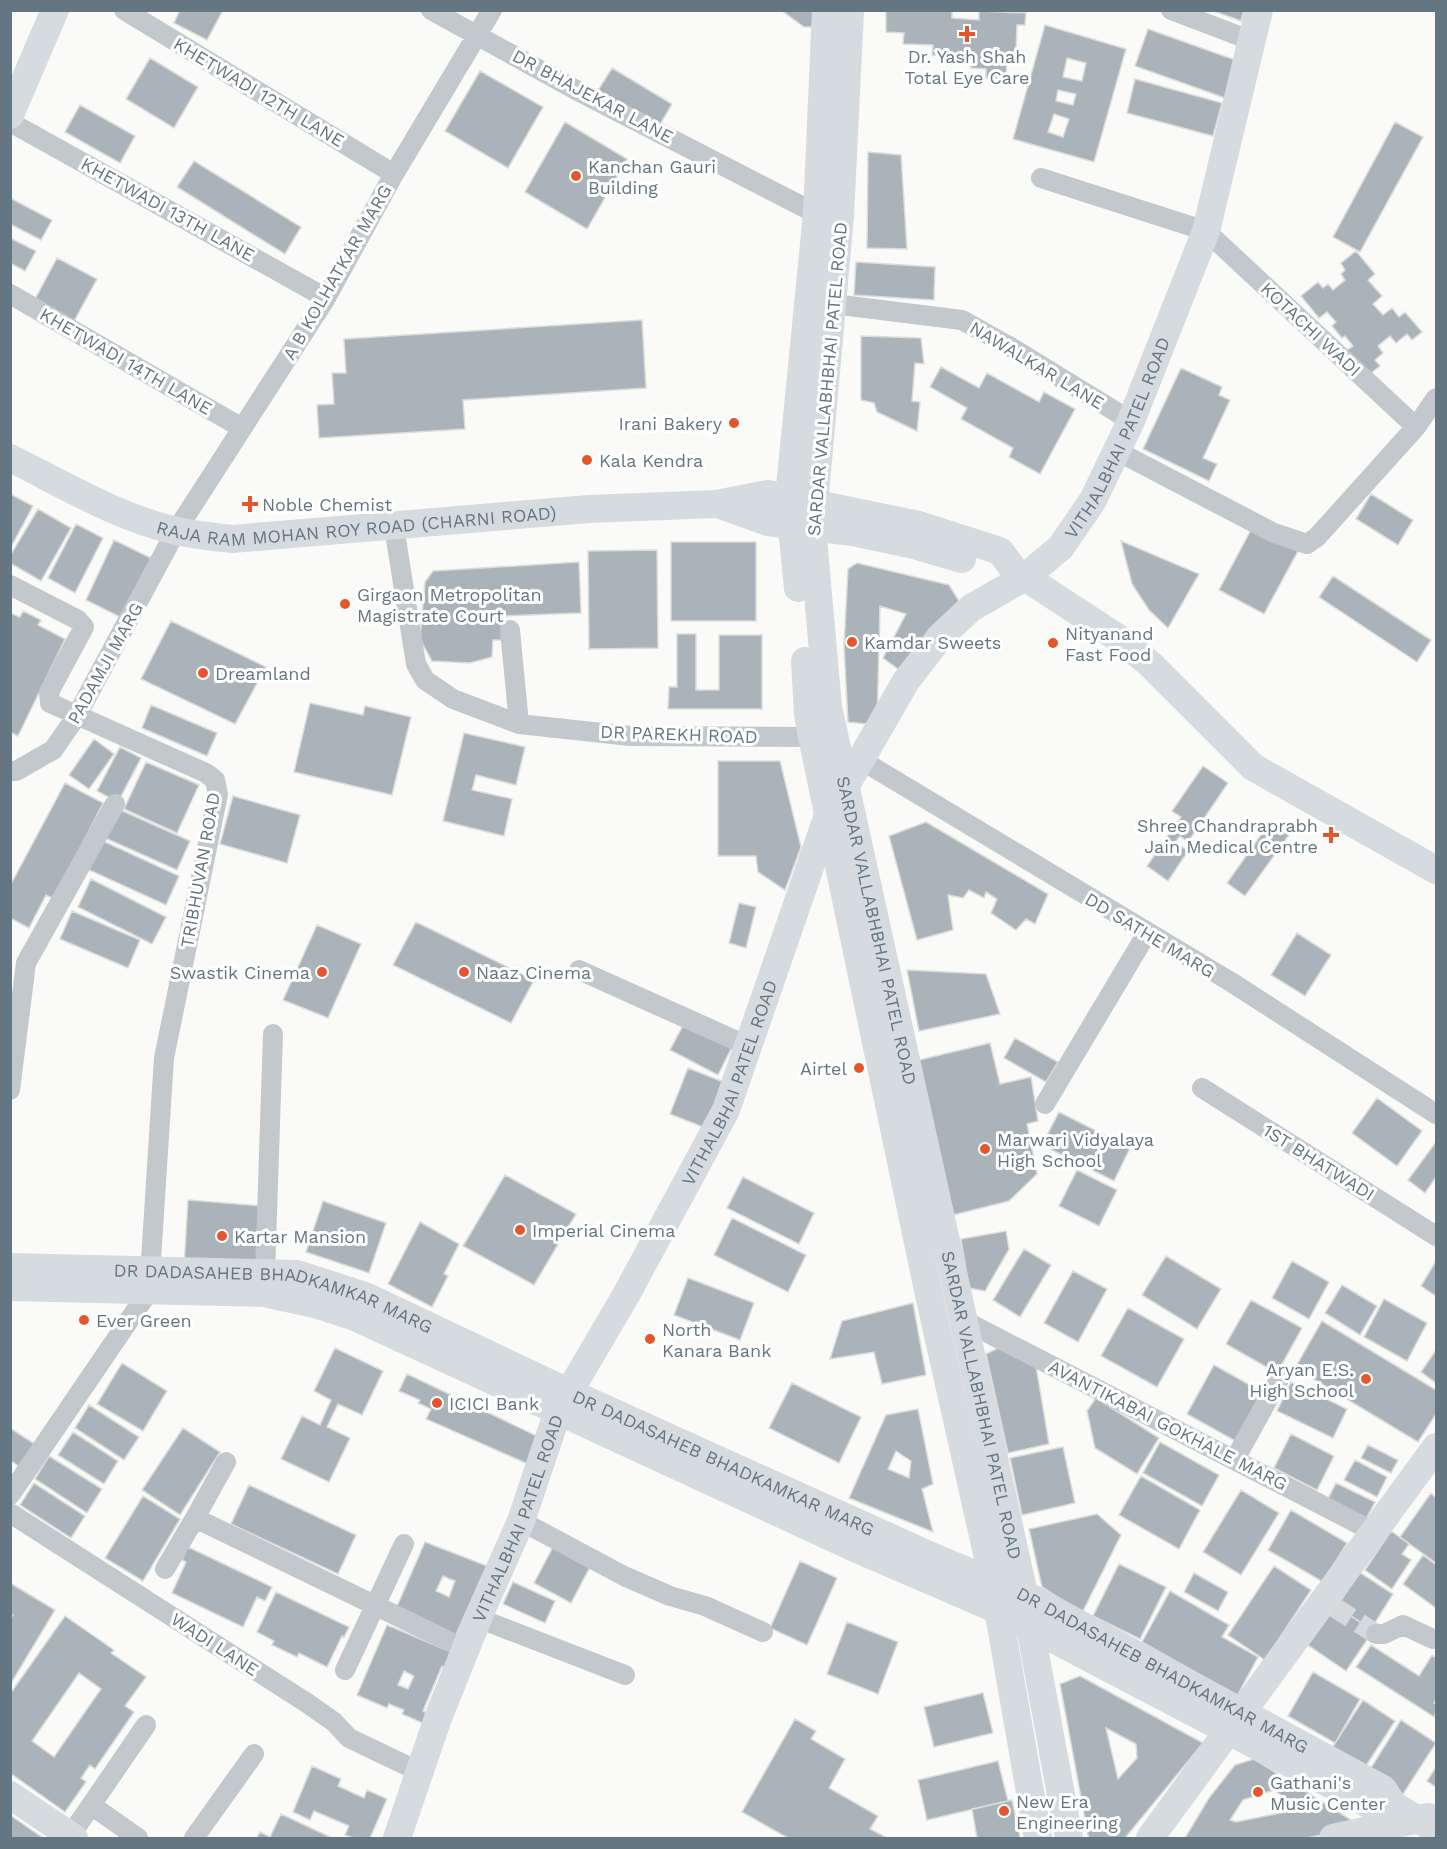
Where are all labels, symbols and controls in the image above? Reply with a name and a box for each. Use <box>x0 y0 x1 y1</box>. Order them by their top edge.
marker: Dr. Yash Shah Total Eye Care <box>958 25 976 43</box>
street label: KHETWADI 12TH LANE <box>170 33 348 151</box>
street label: DR BHAJEKAR LANE <box>509 45 677 147</box>
place label: Dr. Yash Shah Total Eye Care <box>905 46 1029 88</box>
street label: KHETWADI 13TH LANE <box>78 153 258 265</box>
place label: Kanchan Gauri Building <box>588 156 716 198</box>
marker: Kanchan Gauri Building <box>569 169 583 183</box>
street label: A B KOLHATKAR MARG <box>278 181 396 363</box>
street label: SARDAR VALLABHBHAI PATEL ROAD <box>803 221 851 537</box>
street label: KOTACHI WADI <box>1257 278 1365 380</box>
street label: KHETWADI 14TH LANE <box>36 303 216 419</box>
street label: NAWALKAR LANE <box>966 317 1108 413</box>
street label: VITHALBHAI PATEL ROAD <box>1060 334 1174 542</box>
place label: Irani Bakery <box>619 413 723 434</box>
marker: Irani Bakery <box>727 416 741 430</box>
place label: Kala Kendra <box>599 450 703 471</box>
marker: Kala Kendra <box>580 453 594 467</box>
place label: Noble Chemist <box>262 494 392 515</box>
marker: Noble Chemist <box>243 497 257 511</box>
street label: RAJA RAM MOHAN ROY ROAD (CHARNI ROAD) <box>154 501 557 550</box>
place label: Girgaon Metropolitan Magistrate Court <box>357 584 542 626</box>
marker: Girgaon Metropolitan Magistrate Court <box>338 597 352 611</box>
street label: PADAMJI MARG <box>63 599 147 727</box>
place label: Nityanand Fast Food <box>1065 623 1154 665</box>
place label: Kamdar Sweets <box>864 632 1001 653</box>
marker: Kamdar Sweets <box>845 635 859 649</box>
marker: Nityanand Fast Food <box>1046 636 1060 650</box>
place label: Dreamland <box>215 663 311 684</box>
marker: Dreamland <box>196 666 210 680</box>
street label: DR PAREKH ROAD <box>600 721 758 747</box>
street label: SARDAR VALLABHBHAI PATEL ROAD <box>833 774 922 1087</box>
street label: TRIBHUVAN ROAD <box>176 791 224 949</box>
place label: Shree Chandraprabh Jain Medical Centre <box>1137 815 1318 857</box>
marker: Shree Chandraprabh Jain Medical Centre <box>1322 826 1340 844</box>
street label: DD SATHE MARG <box>1081 888 1219 982</box>
place label: Swastik Cinema <box>170 962 310 983</box>
place label: Naaz Cinema <box>476 962 591 983</box>
marker: Swastik Cinema <box>315 965 329 979</box>
marker: Naaz Cinema <box>457 965 471 979</box>
street label: VITHALBHAI PATEL ROAD <box>677 977 781 1189</box>
place label: Airtel <box>800 1058 847 1079</box>
marker: Airtel <box>852 1061 866 1075</box>
street label: 1ST BHATWADI <box>1259 1119 1379 1205</box>
place label: Marwari Vidyalaya High School <box>997 1129 1154 1171</box>
marker: Marwari Vidyalaya High School <box>978 1142 992 1156</box>
place label: Imperial Cinema <box>532 1220 675 1241</box>
marker: Imperial Cinema <box>513 1223 527 1237</box>
place label: Kartar Mansion <box>234 1226 366 1247</box>
marker: Kartar Mansion <box>215 1229 229 1243</box>
street label: SARDAR VALLABHBHAI PATEL ROAD <box>938 1249 1027 1561</box>
street label: DR DADASAHEB BHADKAMKAR MARG <box>113 1259 436 1337</box>
place label: Ever Green <box>96 1310 192 1331</box>
marker: Ever Green <box>77 1313 91 1327</box>
place label: North Kanara Bank <box>662 1319 771 1361</box>
marker: North Kanara Bank <box>643 1332 657 1346</box>
street label: AVANTIKABAI GOKHALE MARG <box>1045 1355 1291 1495</box>
place label: Aryan E.S. High School <box>1249 1359 1354 1401</box>
marker: Aryan E.S. High School <box>1359 1372 1373 1386</box>
street label: DR DADASAHEB BHADKAMKAR MARG <box>570 1385 878 1540</box>
place label: ICICI Bank <box>449 1393 539 1414</box>
marker: ICICI Bank <box>430 1396 444 1410</box>
street label: VITHALBHAI PATEL ROAD <box>467 1412 567 1625</box>
street label: DR DADASAHEB BHADKAMKAR MARG <box>1013 1582 1312 1757</box>
street label: WADI LANE <box>167 1608 263 1680</box>
place label: Gathani's Music Center <box>1270 1772 1386 1814</box>
marker: Gathani's Music Center <box>1251 1785 1265 1799</box>
place label: New Era Engineering <box>1016 1791 1118 1833</box>
marker: New Era Engineering <box>997 1804 1011 1818</box>

